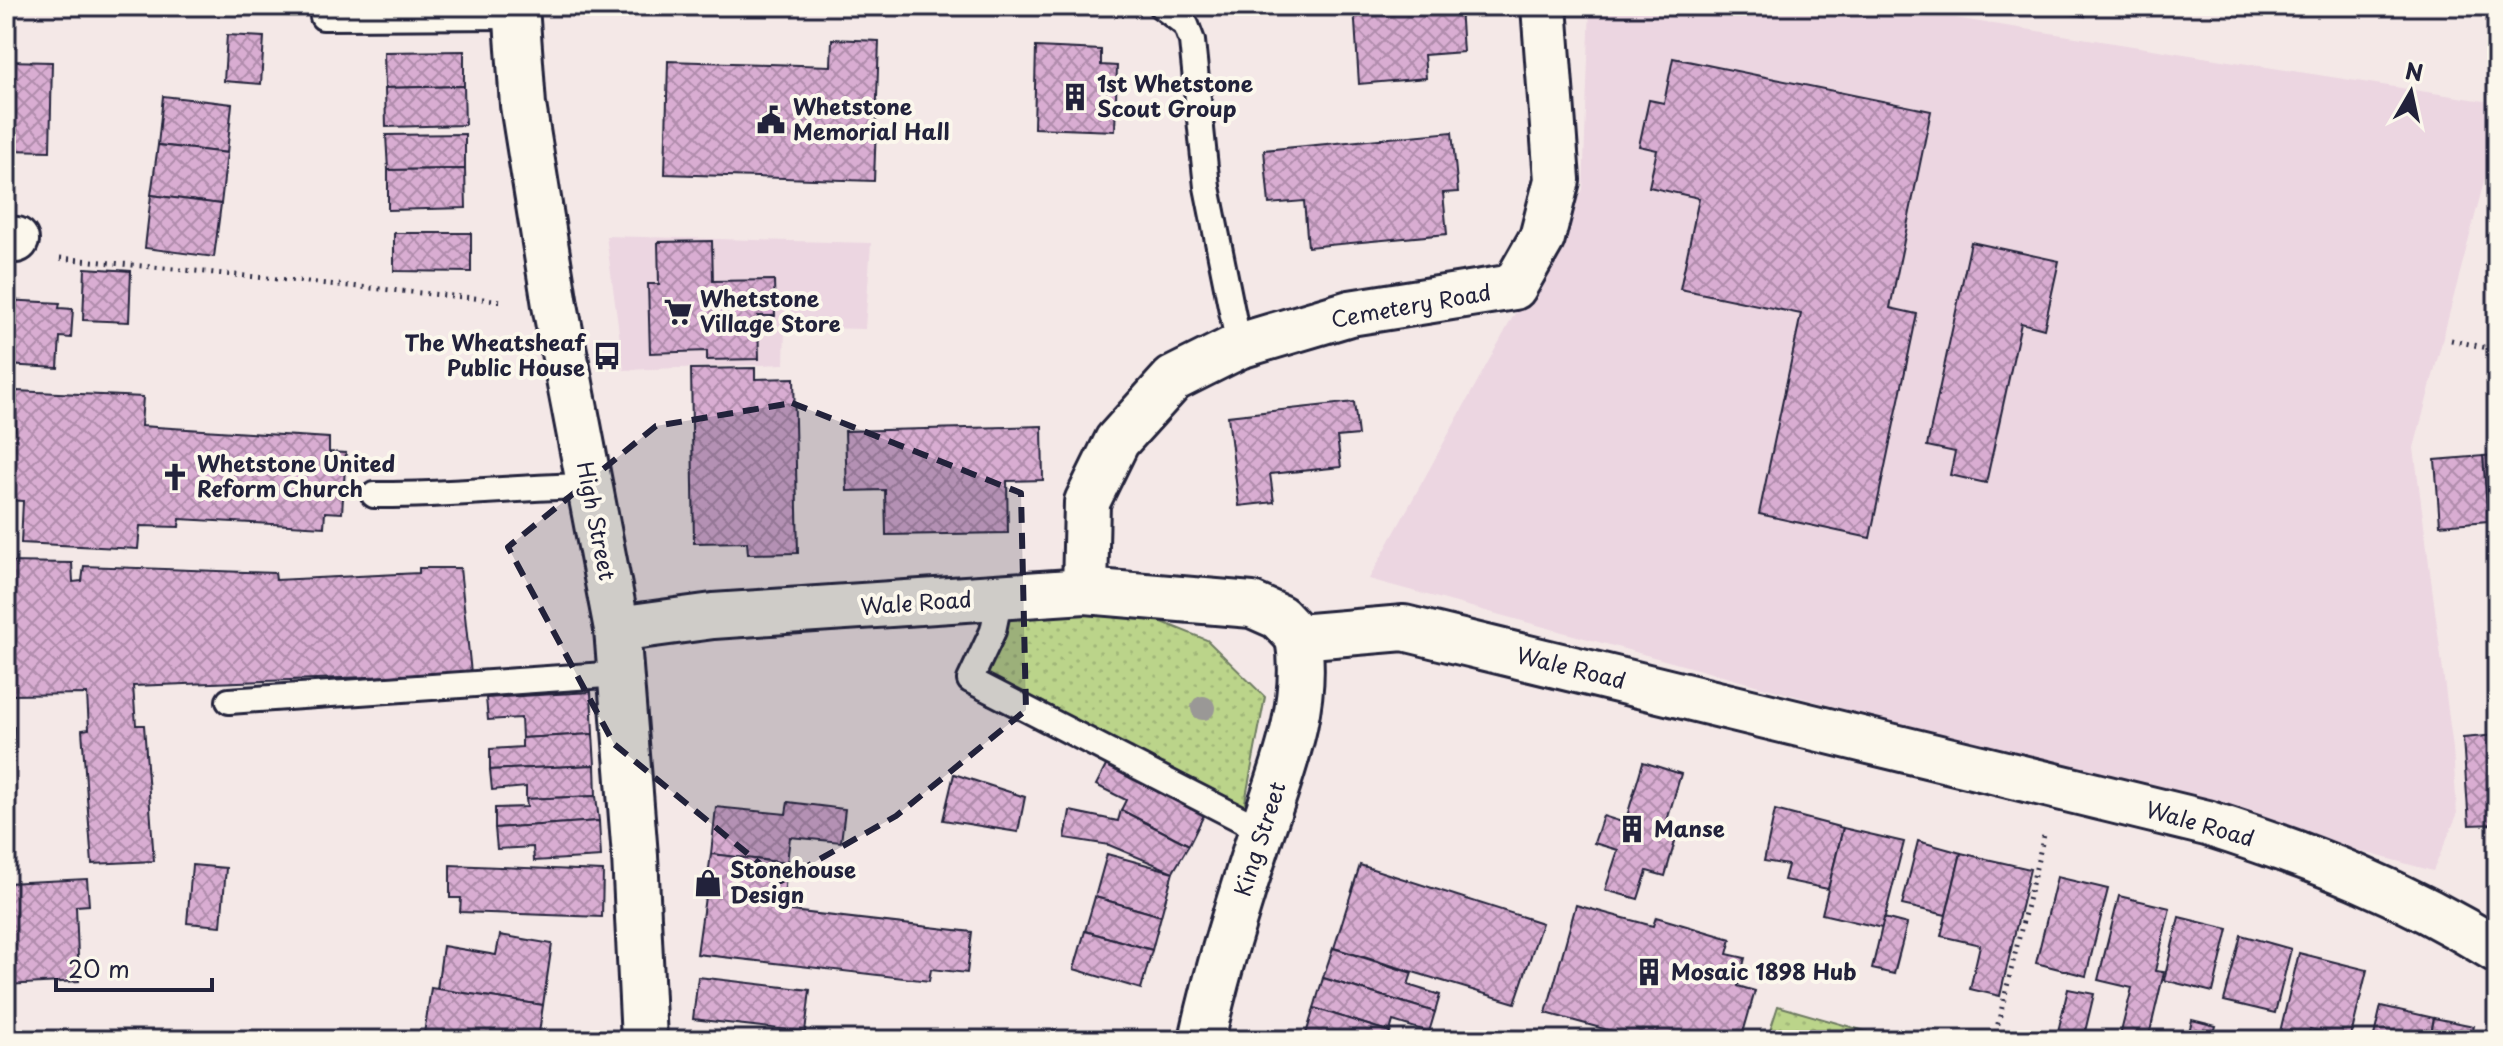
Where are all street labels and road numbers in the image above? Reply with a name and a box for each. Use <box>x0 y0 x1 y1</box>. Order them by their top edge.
street label: Cemetery Road <box>1328 274 1493 335</box>
street label: High Street <box>570 458 625 583</box>
street label: Wale Road <box>859 581 973 622</box>
street label: Wale Road <box>1513 637 1629 696</box>
street label: King Street <box>1224 777 1293 900</box>
street label: Wale Road <box>2142 791 2259 854</box>

